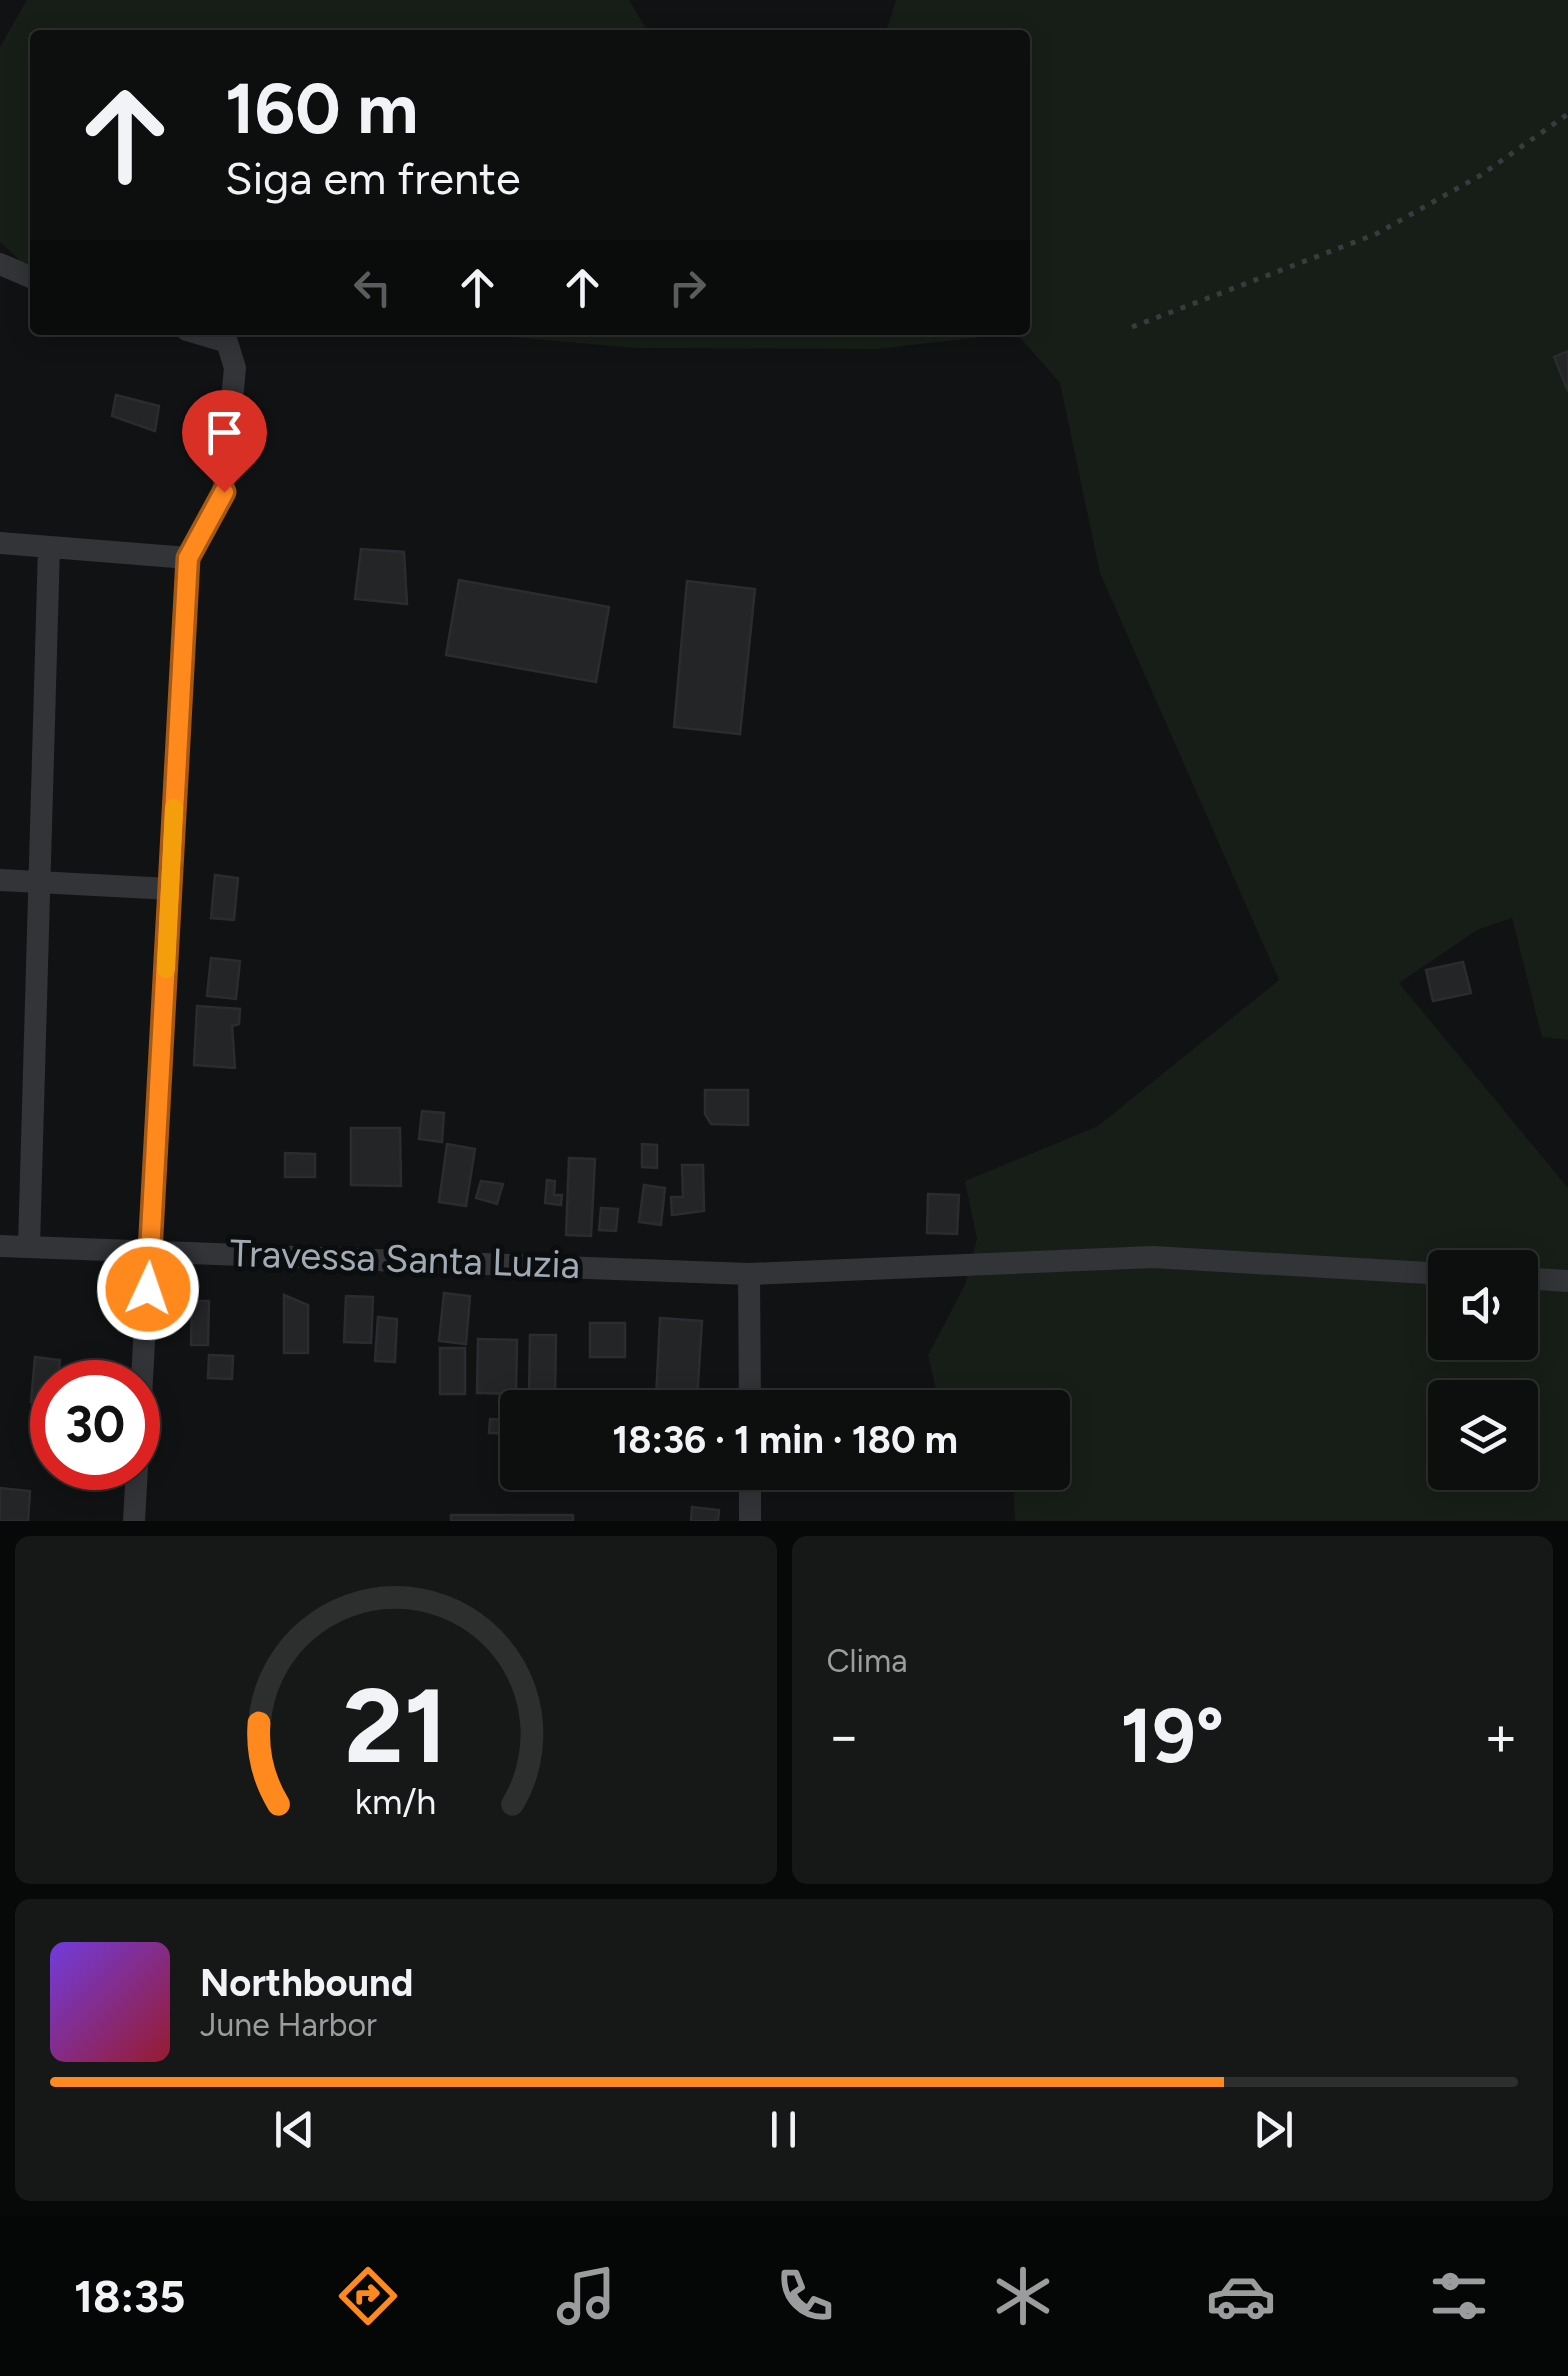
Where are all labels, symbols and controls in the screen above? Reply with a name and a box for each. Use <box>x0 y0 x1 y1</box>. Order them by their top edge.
text: 160 m <box>225 66 418 151</box>
icon: ahead <box>60 70 190 200</box>
text: Siga em frente <box>225 151 521 205</box>
icon: left <box>345 260 400 315</box>
icon: ahead <box>450 260 505 315</box>
icon: ahead <box>555 260 610 315</box>
icon: right <box>660 260 715 315</box>
pin <box>182 390 267 493</box>
icon: arrive <box>197 405 252 460</box>
street label: Travessa Santa Luzia <box>229 1230 581 1288</box>
position arrow <box>96 1237 200 1341</box>
map controls <box>1428 1250 1538 1490</box>
button: sound <box>1428 1250 1538 1360</box>
speed limit sign: 30 <box>30 1360 160 1490</box>
button: layers <box>1428 1380 1538 1490</box>
text: 18:36 · 1 min · 180 m <box>612 1417 958 1463</box>
text: Clima <box>827 1642 908 1680</box>
text: 21 <box>344 1663 448 1788</box>
text: 19° <box>1120 1691 1224 1781</box>
text: − <box>827 1703 861 1769</box>
text: + <box>1484 1703 1518 1769</box>
text: km/h <box>355 1780 437 1823</box>
text: Northbound <box>200 1960 413 2006</box>
text: June Harbor <box>200 2006 377 2044</box>
icon: previous <box>267 2102 322 2157</box>
icon: pause <box>756 2102 811 2157</box>
icon: next <box>1246 2102 1301 2157</box>
icon: directions <box>333 2261 403 2331</box>
icon: music <box>551 2261 621 2331</box>
icon: phone <box>770 2261 840 2331</box>
icon: climate <box>988 2261 1058 2331</box>
icon: car <box>1206 2261 1276 2331</box>
icon: filters <box>1424 2261 1494 2331</box>
text: 18:35 <box>74 2269 185 2323</box>

